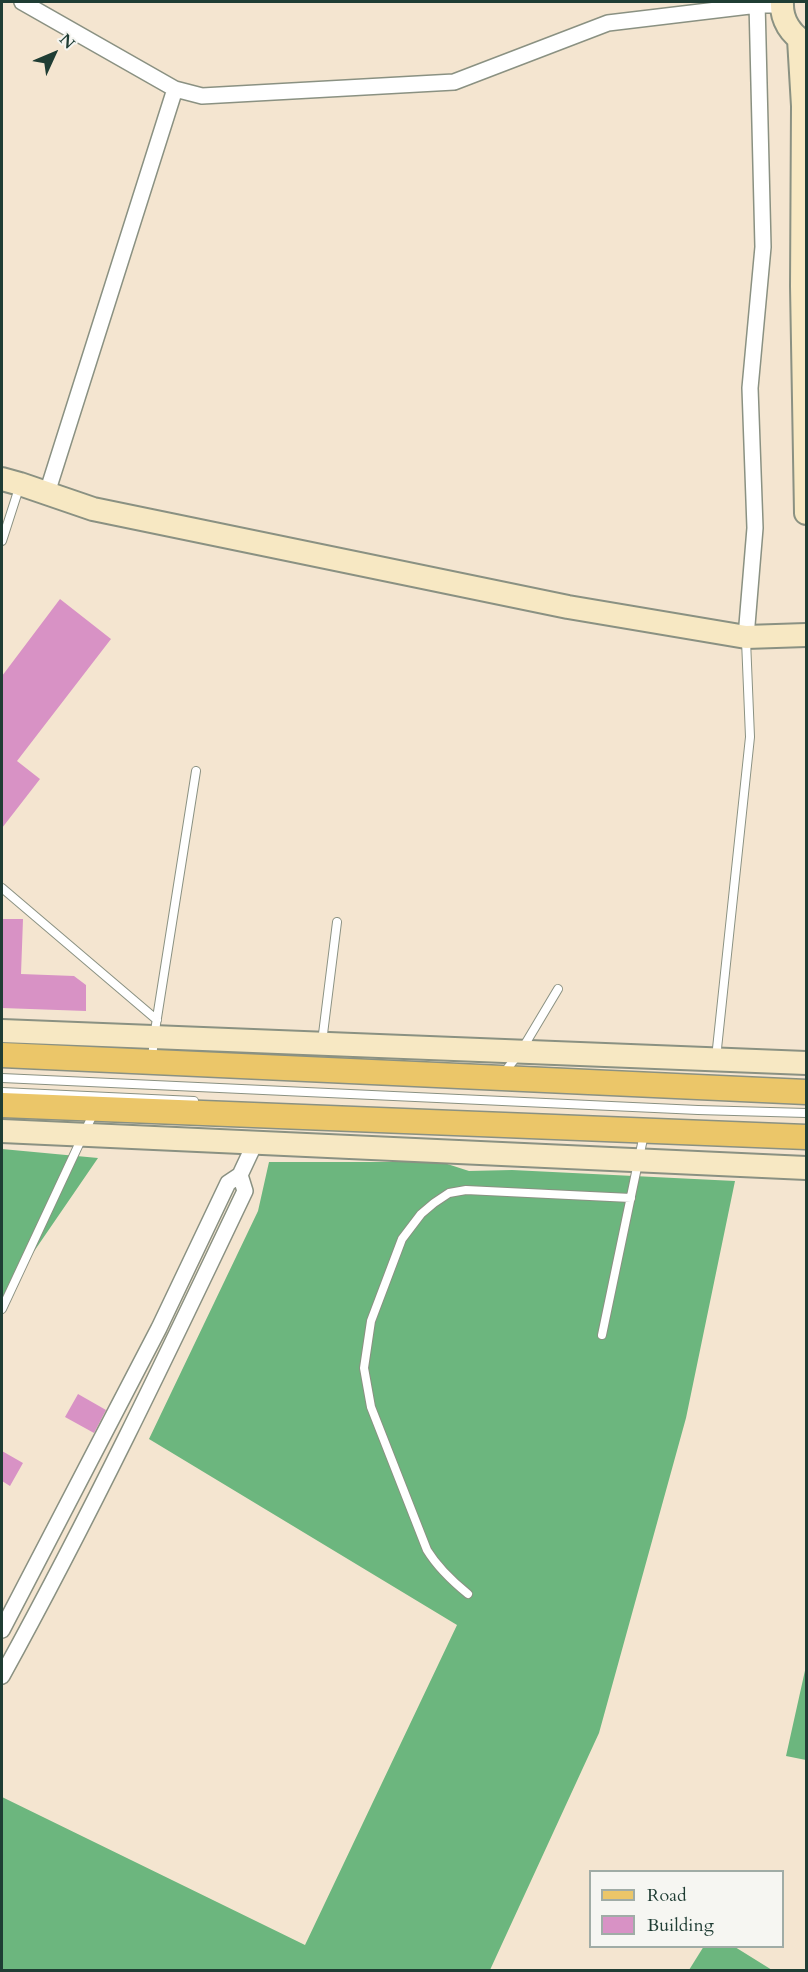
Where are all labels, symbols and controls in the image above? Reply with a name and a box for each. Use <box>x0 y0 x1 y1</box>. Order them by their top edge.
north arrow <box>24 24 84 84</box>
text: N <box>54 29 80 54</box>
legend <box>589 1870 784 1948</box>
text: Road <box>647 1883 687 1908</box>
text: Building <box>647 1913 714 1938</box>

